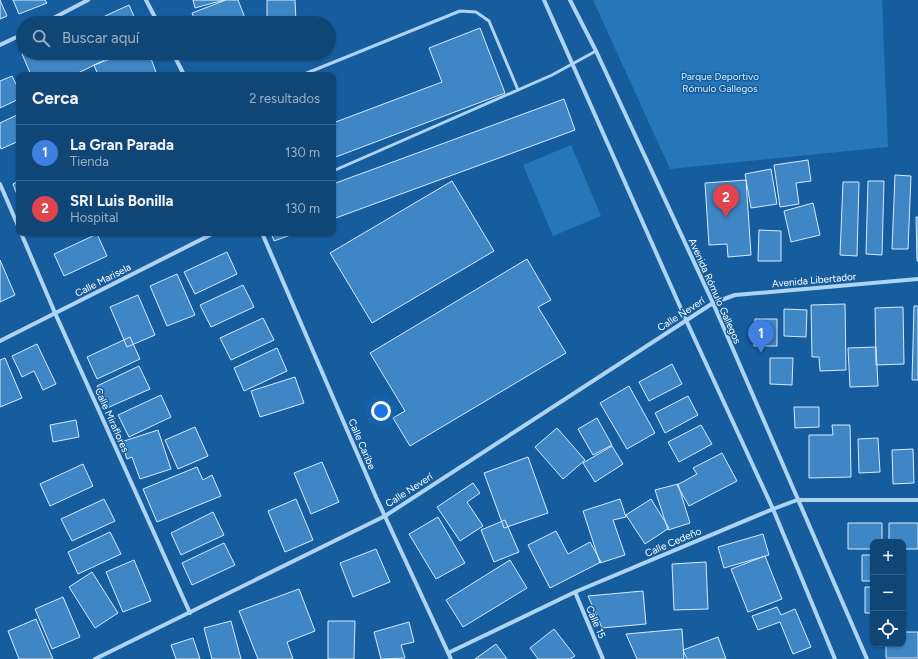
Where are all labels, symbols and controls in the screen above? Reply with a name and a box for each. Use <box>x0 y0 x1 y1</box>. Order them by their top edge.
search box <box>16 16 336 60</box>
icon: search <box>30 27 52 49</box>
text: Buscar aquí <box>62 29 139 47</box>
park label: Parque Deportivo Rómulo Gallegos <box>681 70 759 95</box>
text: Cerca <box>32 88 79 108</box>
text: 2 resultados <box>249 91 320 106</box>
text: La Gran Parada <box>70 136 174 154</box>
text: 1 <box>42 145 48 160</box>
text: 130 m <box>285 145 320 160</box>
text: Tienda <box>70 154 109 169</box>
pin: 2 <box>713 184 739 217</box>
text: SRI Luis Bonilla <box>70 192 173 210</box>
text: 2 <box>41 201 49 216</box>
text: 130 m <box>285 201 320 216</box>
text: Hospital <box>70 210 118 225</box>
street label: Avenida Rómulo Gallegos <box>686 236 744 346</box>
street label: Calle Marisela <box>73 260 133 300</box>
street label: Avenida Libertador <box>771 270 857 290</box>
street label: Calle Neverí <box>655 293 708 334</box>
pin: 1 <box>748 320 774 353</box>
street label: Calle Miraflores <box>92 386 132 455</box>
your location <box>371 401 391 421</box>
street label: Calle Caribe <box>345 417 379 472</box>
street label: Calle Neverí <box>383 469 436 510</box>
street label: Calle Cedeño <box>643 524 703 560</box>
map controls <box>870 539 906 647</box>
button: + <box>870 539 906 575</box>
button: − <box>870 575 906 611</box>
street label: Calle 15 <box>583 604 609 641</box>
button: locate <box>870 611 906 647</box>

